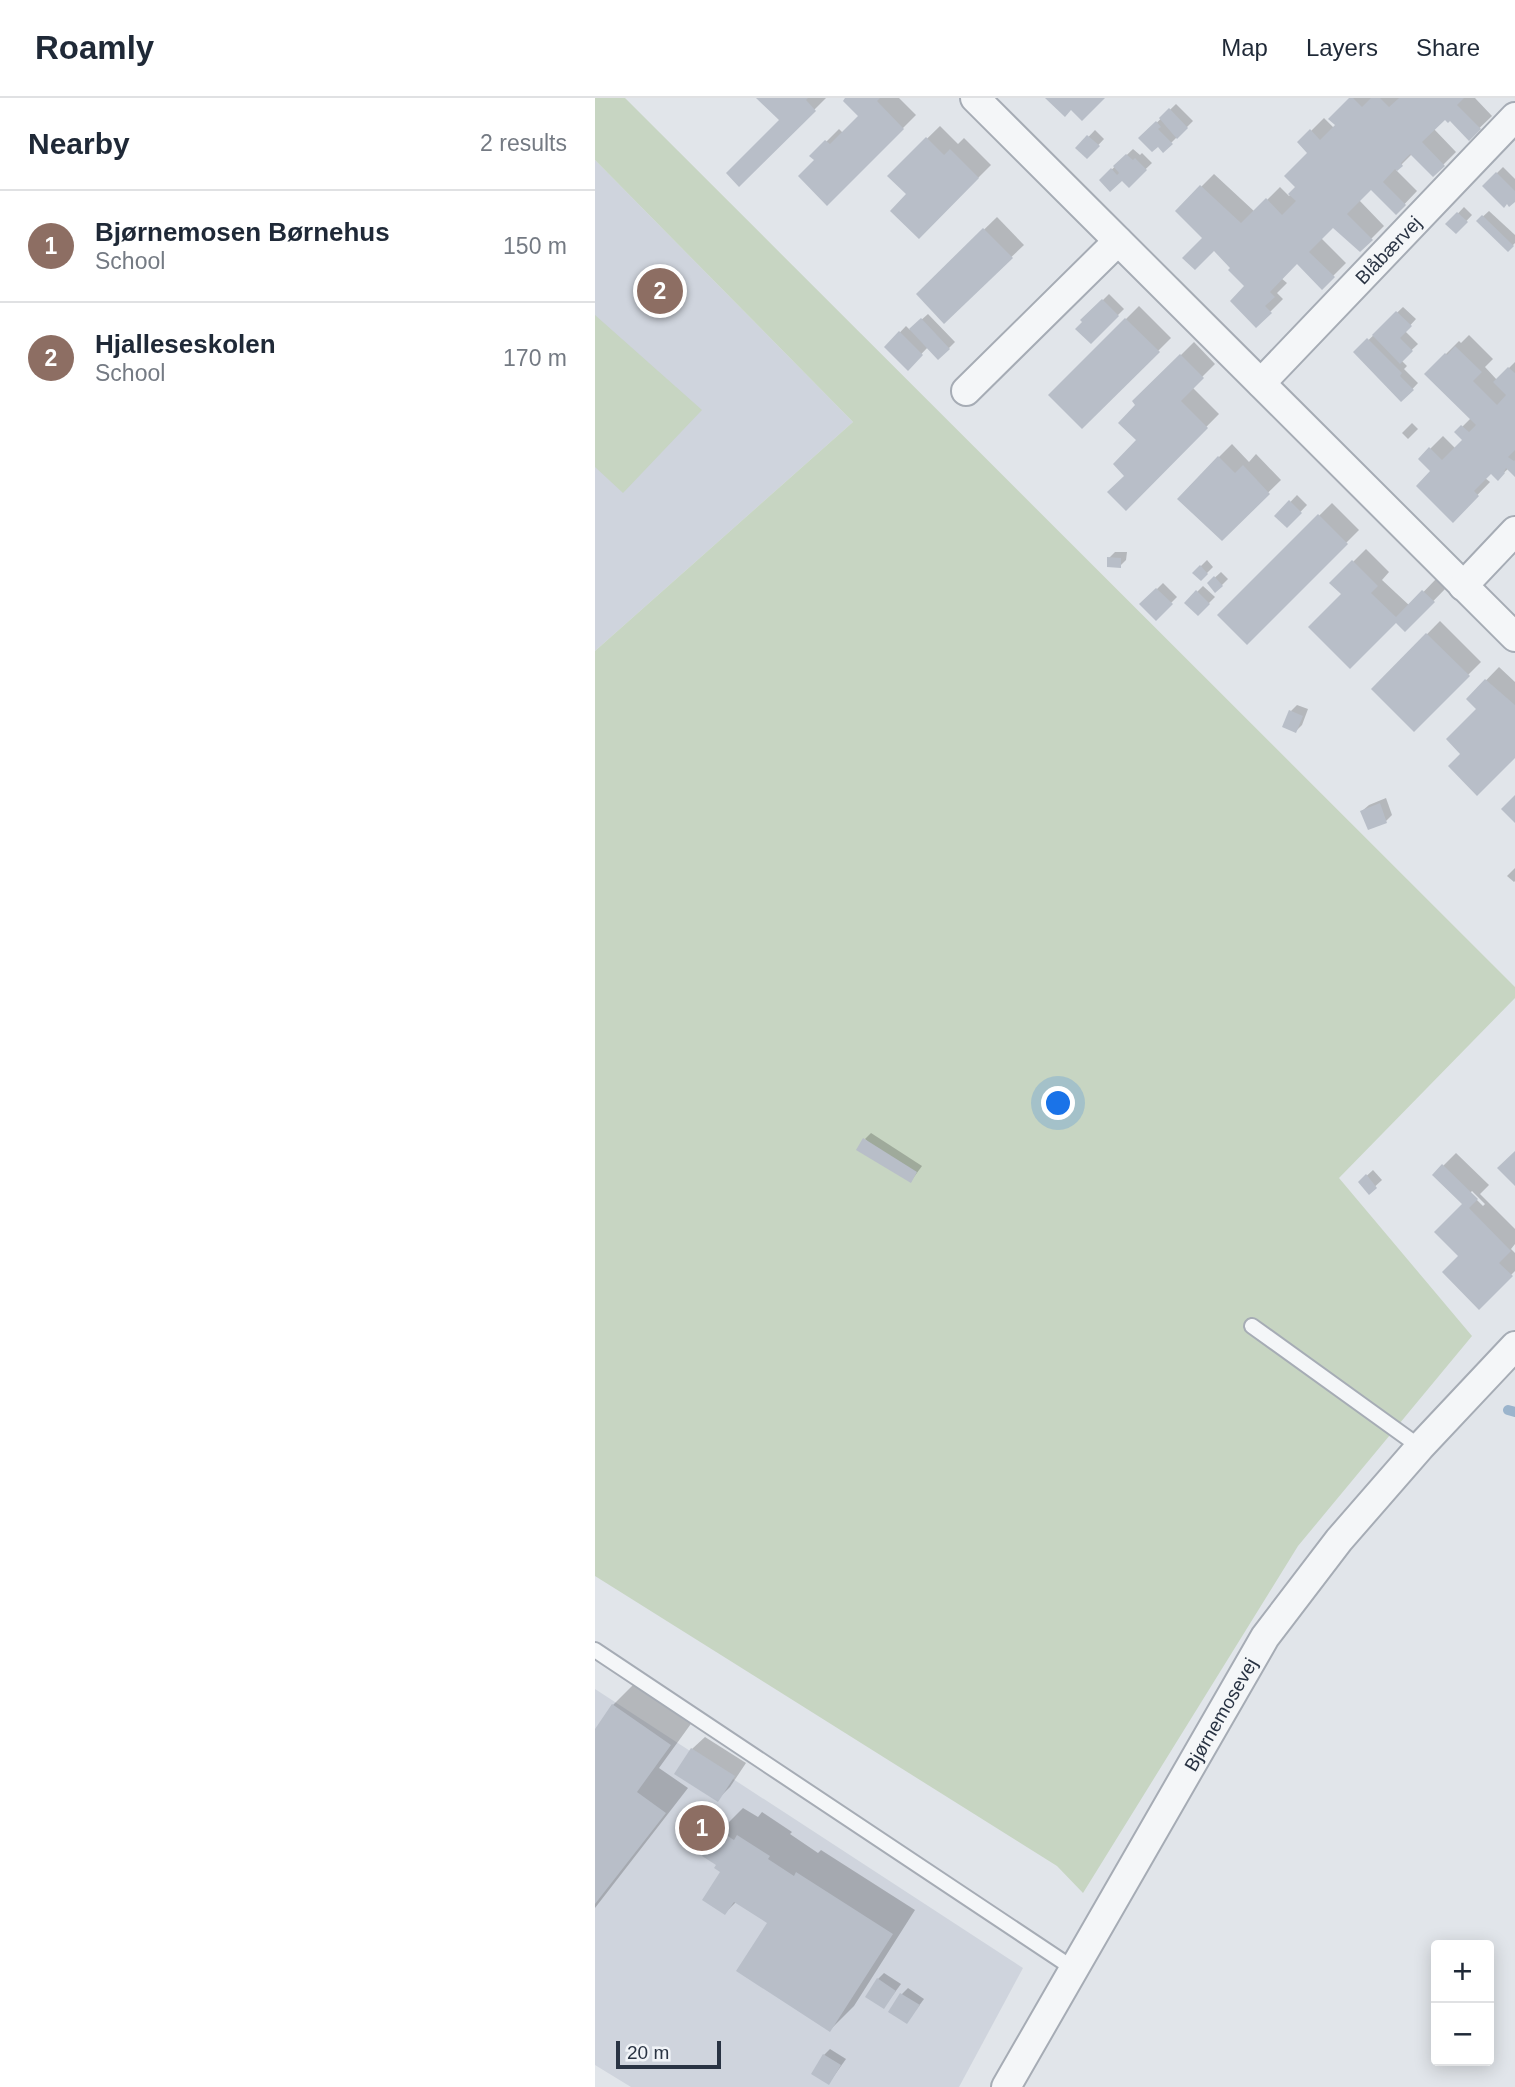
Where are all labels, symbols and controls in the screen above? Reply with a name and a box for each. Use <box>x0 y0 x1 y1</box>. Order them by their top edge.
text: Roamly <box>35 29 154 66</box>
text: Map <box>1221 34 1268 61</box>
text: Layers <box>1306 34 1378 61</box>
text: Share <box>1416 34 1480 61</box>
text: Nearby <box>28 127 130 160</box>
text: 2 results <box>480 130 567 156</box>
street label: Blåbærvej <box>1351 212 1425 288</box>
text: Bjørnemosen Børnehus <box>95 217 390 247</box>
text: 1 <box>45 233 57 259</box>
text: 150 m <box>503 233 567 259</box>
text: School <box>95 248 165 274</box>
pin: 2 <box>637 265 683 317</box>
text: Hjalleseskolen <box>95 329 276 359</box>
text: 2 <box>45 345 57 371</box>
text: 170 m <box>503 345 567 371</box>
text: School <box>95 360 165 386</box>
your location <box>1041 1086 1075 1120</box>
street label: Bjørnemosevej <box>1180 1654 1261 1775</box>
pin: 1 <box>679 1802 725 1854</box>
map controls <box>1431 1940 1494 2066</box>
button: + <box>1431 1940 1494 2003</box>
button: − <box>1431 2003 1494 2066</box>
scale bar <box>616 2038 721 2070</box>
text: 20 m <box>627 2042 669 2063</box>

